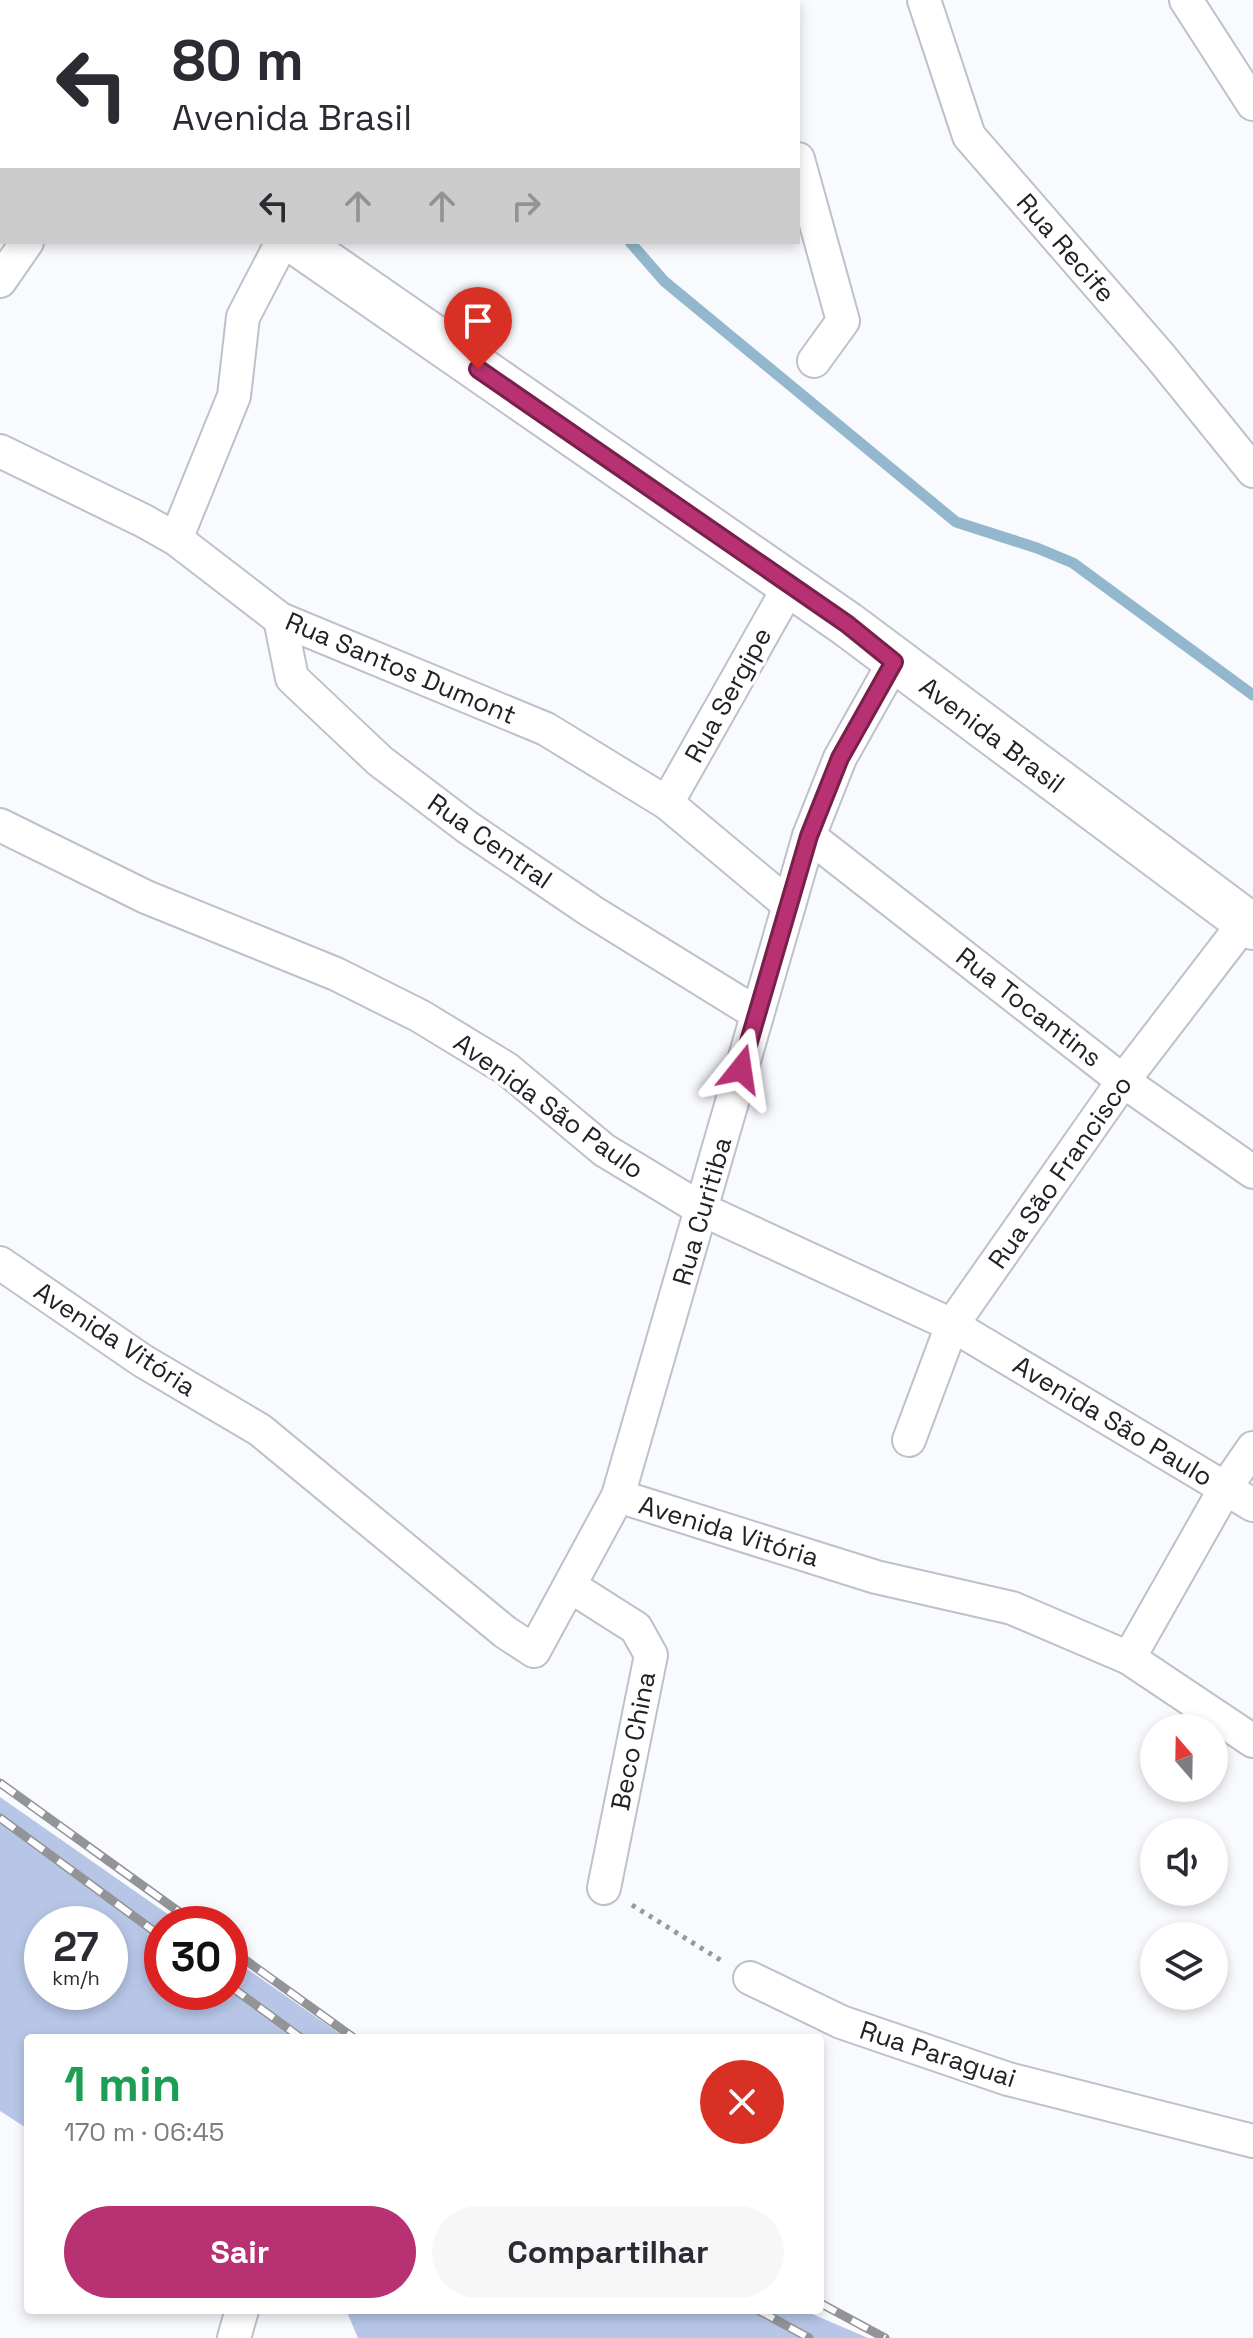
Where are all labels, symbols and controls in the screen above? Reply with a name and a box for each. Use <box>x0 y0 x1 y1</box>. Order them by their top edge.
text: 80 m <box>172 25 304 96</box>
icon: left <box>40 32 144 136</box>
text: Avenida Brasil <box>172 95 412 141</box>
icon: left <box>252 184 296 228</box>
icon: ahead <box>336 184 380 228</box>
icon: ahead <box>420 184 464 228</box>
icon: right <box>504 184 548 228</box>
street label: Rua Recife <box>1009 186 1123 310</box>
pin <box>444 287 512 369</box>
icon: arrive <box>456 299 500 343</box>
street label: Rua Santos Dumont <box>280 604 522 732</box>
street label: Rua Sergipe <box>677 621 779 769</box>
street label: Avenida Brasil <box>913 669 1071 801</box>
street label: Rua Central <box>421 786 559 896</box>
street label: Rua Tocantins <box>949 939 1109 1075</box>
street label: Avenida São Paulo <box>447 1026 651 1186</box>
position arrow <box>699 1027 783 1111</box>
street label: Rua São Francisco <box>980 1069 1140 1275</box>
street label: Rua Curitiba <box>665 1133 739 1289</box>
street label: Avenida Vitória <box>28 1274 202 1404</box>
street label: Avenida São Paulo <box>1007 1348 1219 1494</box>
street label: Avenida Vitória <box>635 1488 823 1575</box>
street label: Beco China <box>603 1669 663 1813</box>
north arrow <box>1140 1714 1228 1802</box>
map controls <box>1140 1714 1228 2010</box>
button: sound <box>1140 1818 1228 1906</box>
speed limit sign: 30 <box>144 1906 248 2010</box>
text: 27 <box>53 1922 99 1973</box>
button: layers <box>1140 1922 1228 2010</box>
text: km/h <box>52 1965 100 1991</box>
street label: Rua Paraguai <box>856 2013 1020 2095</box>
text: 1 min <box>64 2054 181 2115</box>
button: close <box>700 2060 784 2144</box>
text: 170 m · 06:45 <box>64 2115 224 2149</box>
button: Sair <box>64 2206 416 2298</box>
button: Compartilhar <box>432 2206 784 2298</box>

